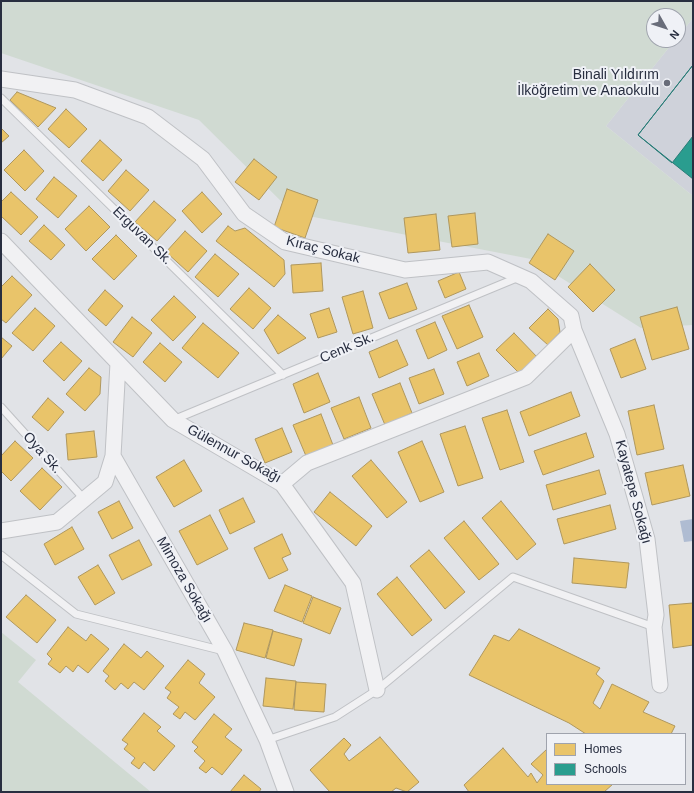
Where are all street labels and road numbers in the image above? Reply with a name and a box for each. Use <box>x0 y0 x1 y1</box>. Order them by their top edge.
street label: Erguvan Sk. <box>109 203 175 269</box>
street label: Kıraç Sokak <box>284 233 362 267</box>
street label: Cenk Sk. <box>318 329 376 367</box>
street label: Gülennur Sokağı <box>184 421 284 487</box>
street label: Oya Sk. <box>19 429 65 477</box>
street label: Kayatepe Sokağı <box>611 438 655 546</box>
street label: Mimoza Sokağı <box>153 534 215 626</box>

